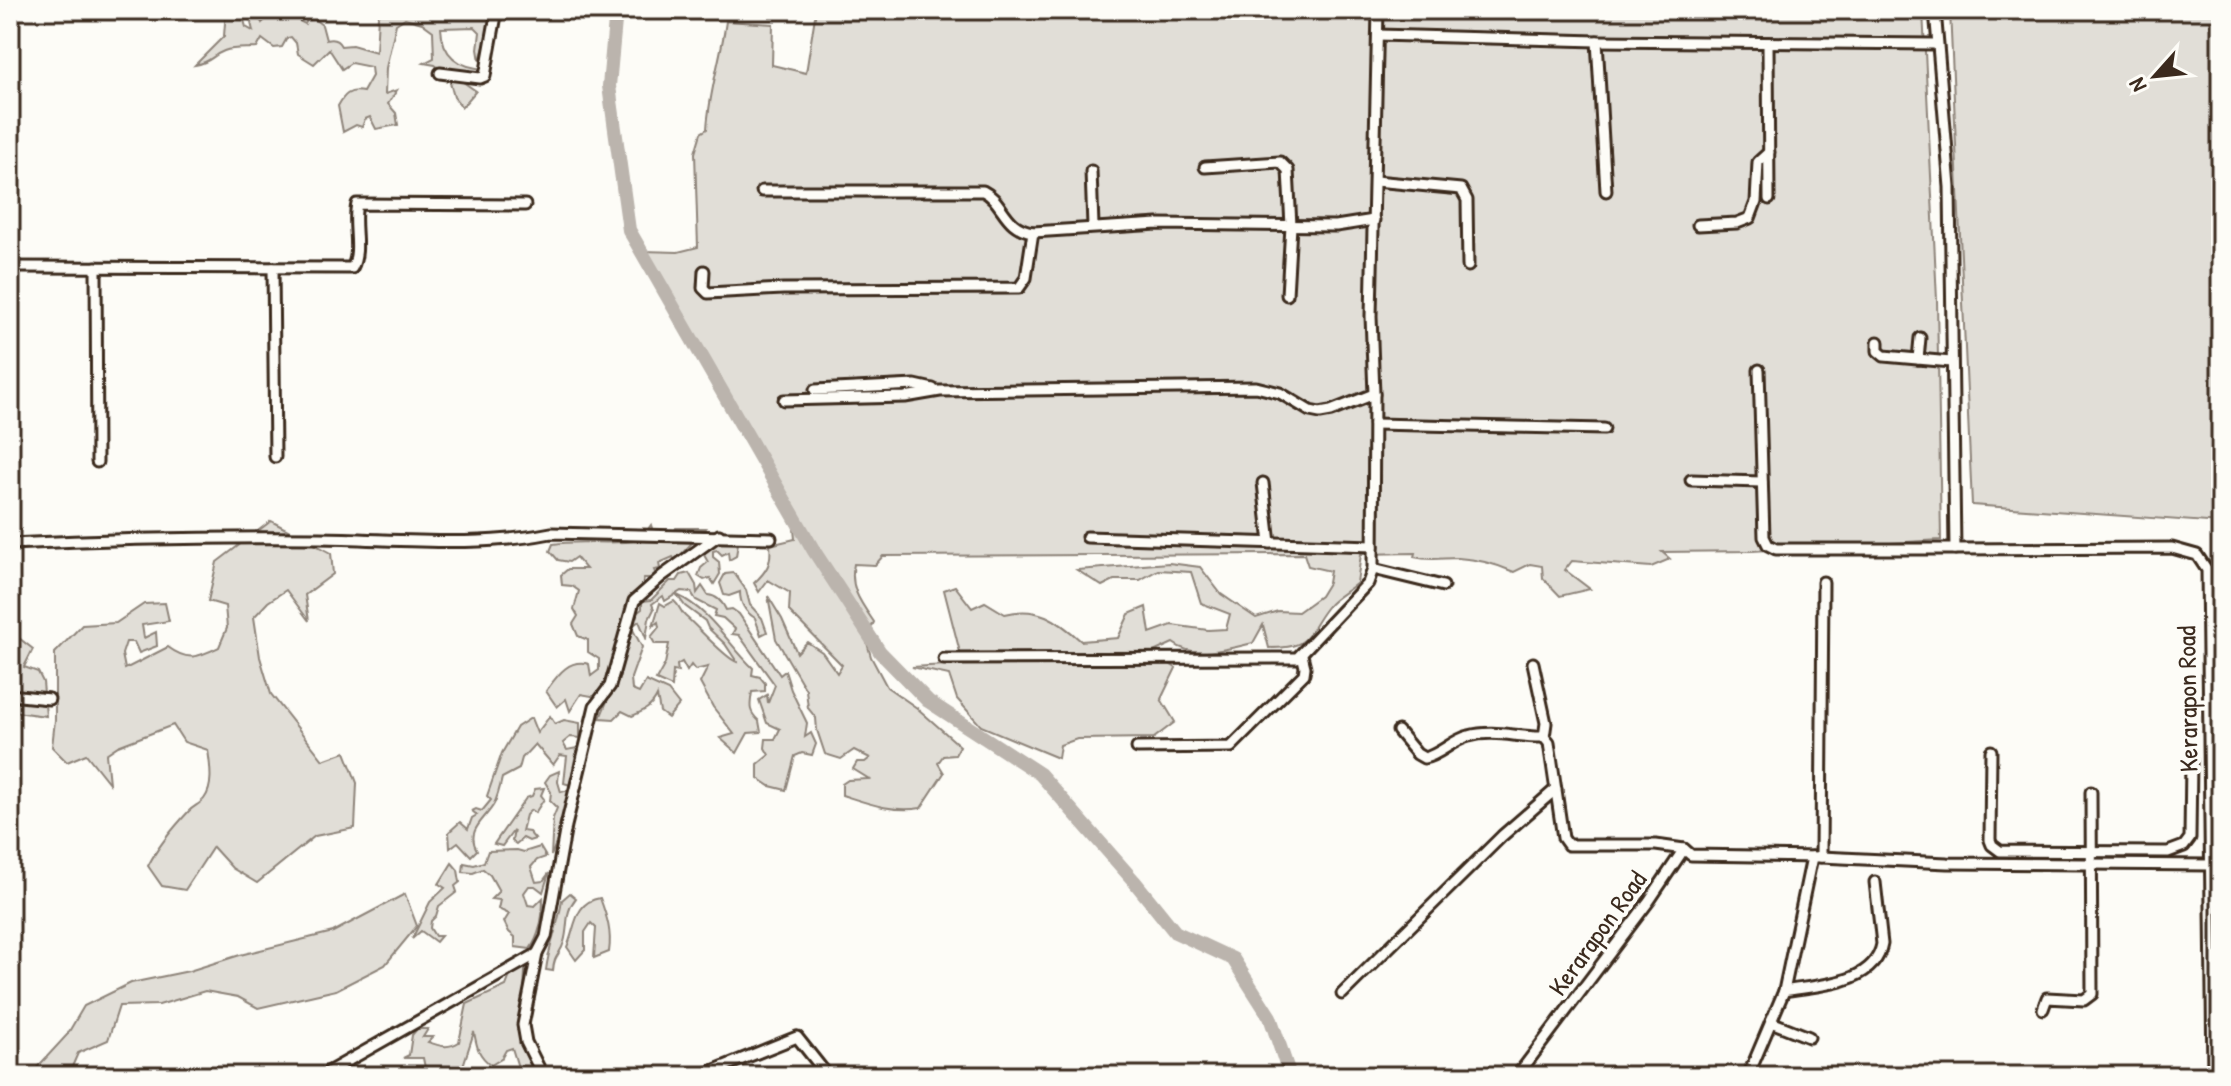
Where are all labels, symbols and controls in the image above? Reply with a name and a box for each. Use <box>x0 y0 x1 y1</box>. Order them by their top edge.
north arrow <box>2115 36 2195 116</box>
text: N <box>2121 73 2153 97</box>
street label: Kerarapon Road <box>2168 626 2206 772</box>
street label: Kerarapon Road <box>1540 864 1654 1002</box>

